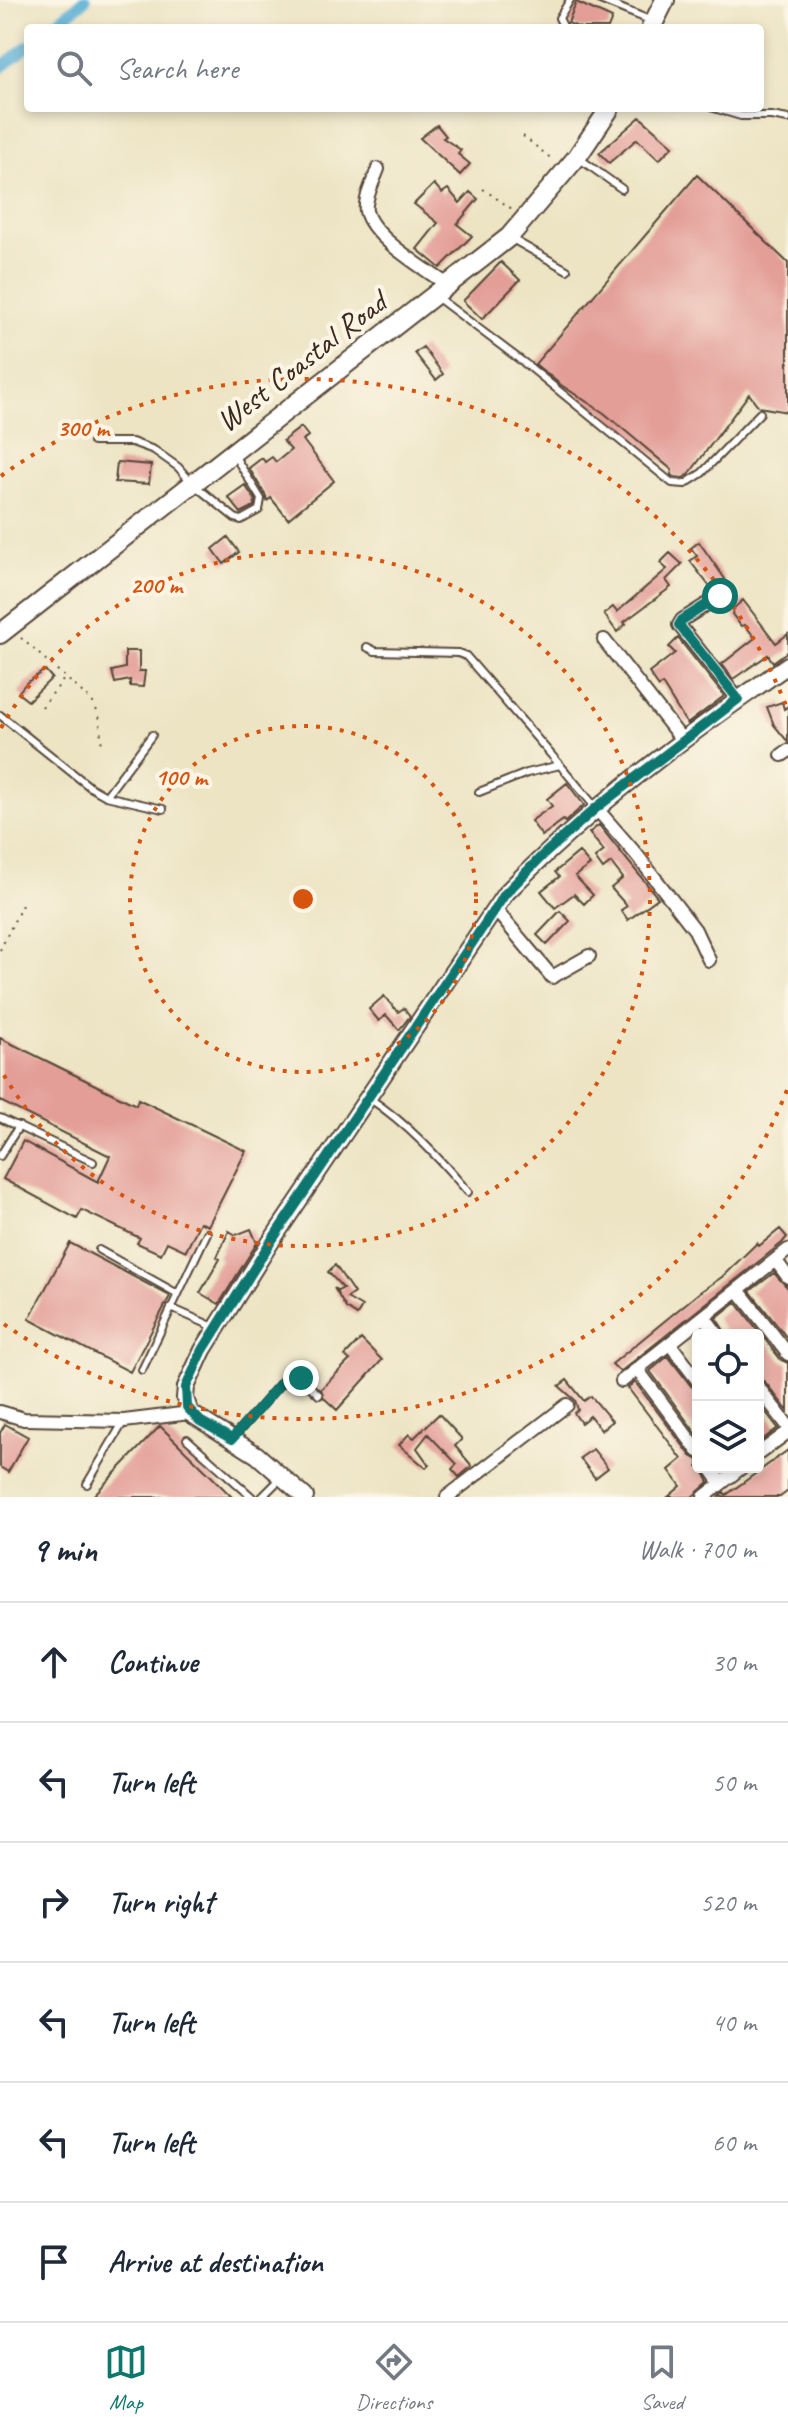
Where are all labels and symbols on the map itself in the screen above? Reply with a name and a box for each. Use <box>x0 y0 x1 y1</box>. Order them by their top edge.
street label: West Coastal Road <box>208 279 398 441</box>
text: 300 m <box>57 413 111 443</box>
text: 200 m <box>130 570 184 600</box>
route start <box>702 578 738 614</box>
text: 100 m <box>155 762 209 792</box>
centre of rings <box>289 885 317 913</box>
route end <box>283 1360 319 1396</box>

